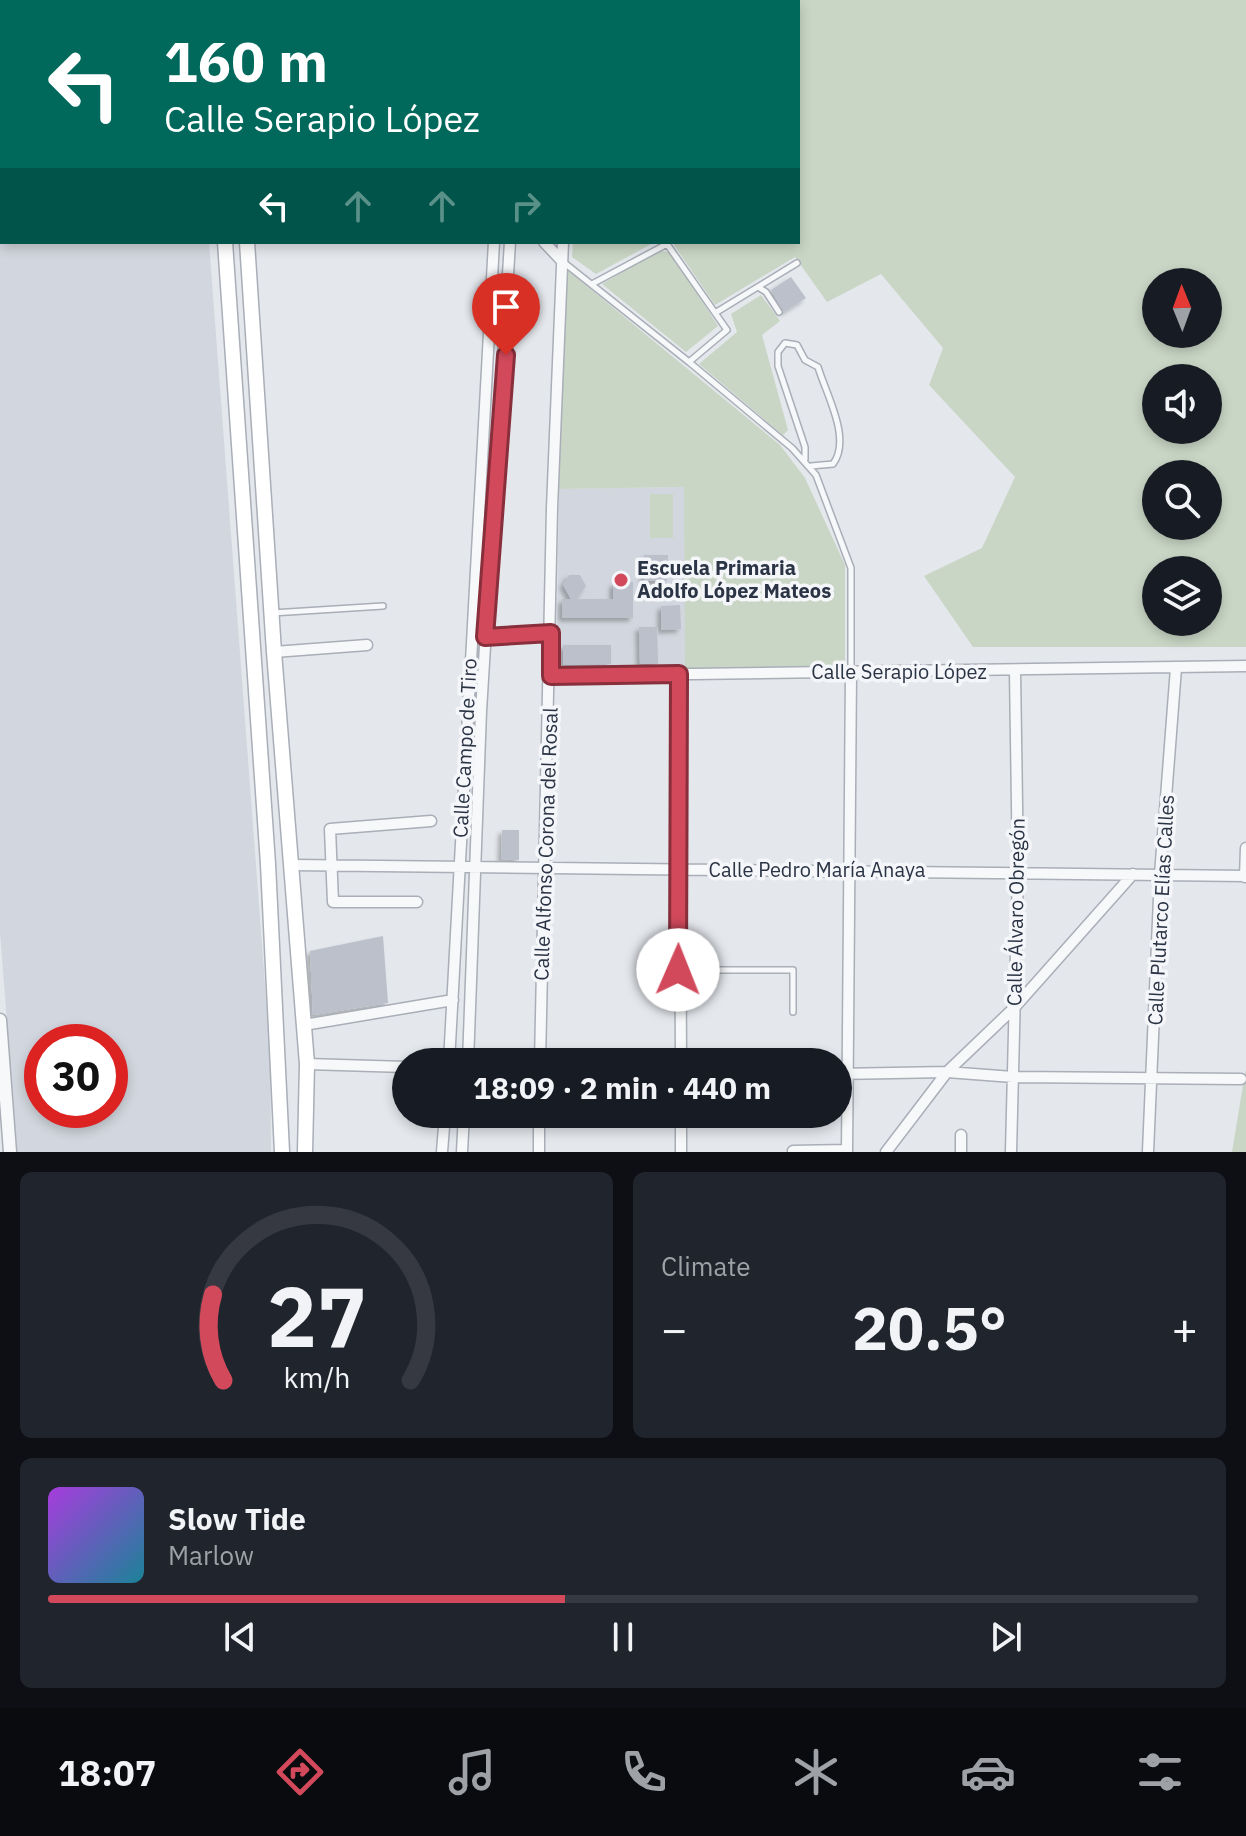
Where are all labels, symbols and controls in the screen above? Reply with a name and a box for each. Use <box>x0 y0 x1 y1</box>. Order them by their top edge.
text: 160 m <box>164 25 328 97</box>
icon: left <box>32 32 136 136</box>
text: Calle Serapio López <box>164 95 480 142</box>
icon: left <box>252 184 296 228</box>
icon: ahead <box>336 184 380 228</box>
icon: ahead <box>420 184 464 228</box>
icon: right <box>504 184 548 228</box>
north arrow <box>1142 268 1222 348</box>
map controls <box>1142 268 1222 636</box>
pin <box>472 273 540 355</box>
icon: arrive <box>484 285 528 329</box>
button: sound <box>1142 364 1222 444</box>
button: search <box>1142 460 1222 540</box>
place label: Escuela Primaria Adolfo López Mateos <box>637 554 831 604</box>
button: layers <box>1142 556 1222 636</box>
marker: Escuela Primaria Adolfo López Mateos <box>612 571 630 589</box>
street label: Calle Campo de Tiro <box>446 657 483 838</box>
street label: Calle Serapio López <box>811 658 987 685</box>
street label: Calle Alfonso Corona del Rosal <box>527 707 564 981</box>
street label: Calle Plutarco Elías Calles <box>1141 794 1180 1026</box>
street label: Calle Álvaro Obregón <box>1000 818 1031 1006</box>
street label: Calle Pedro María Anaya <box>709 856 926 883</box>
position arrow <box>636 928 720 1012</box>
speed limit sign: 30 <box>24 1024 128 1128</box>
text: 18:09 · 2 min · 440 m <box>473 1068 771 1107</box>
text: Climate <box>661 1249 751 1283</box>
text: 27 <box>267 1262 366 1370</box>
text: 20.5° <box>852 1288 1007 1367</box>
text: − <box>661 1300 687 1357</box>
text: + <box>1172 1300 1198 1357</box>
text: km/h <box>283 1359 350 1396</box>
text: Slow Tide <box>168 1499 306 1538</box>
text: Marlow <box>168 1538 254 1572</box>
icon: previous <box>218 1615 262 1659</box>
icon: pause <box>601 1615 645 1659</box>
icon: next <box>984 1615 1028 1659</box>
icon: directions <box>272 1744 328 1800</box>
icon: music <box>444 1744 500 1800</box>
icon: phone <box>616 1744 672 1800</box>
icon: climate <box>788 1744 844 1800</box>
icon: car <box>960 1744 1016 1800</box>
icon: filters <box>1132 1744 1188 1800</box>
text: 18:07 <box>58 1749 156 1796</box>

